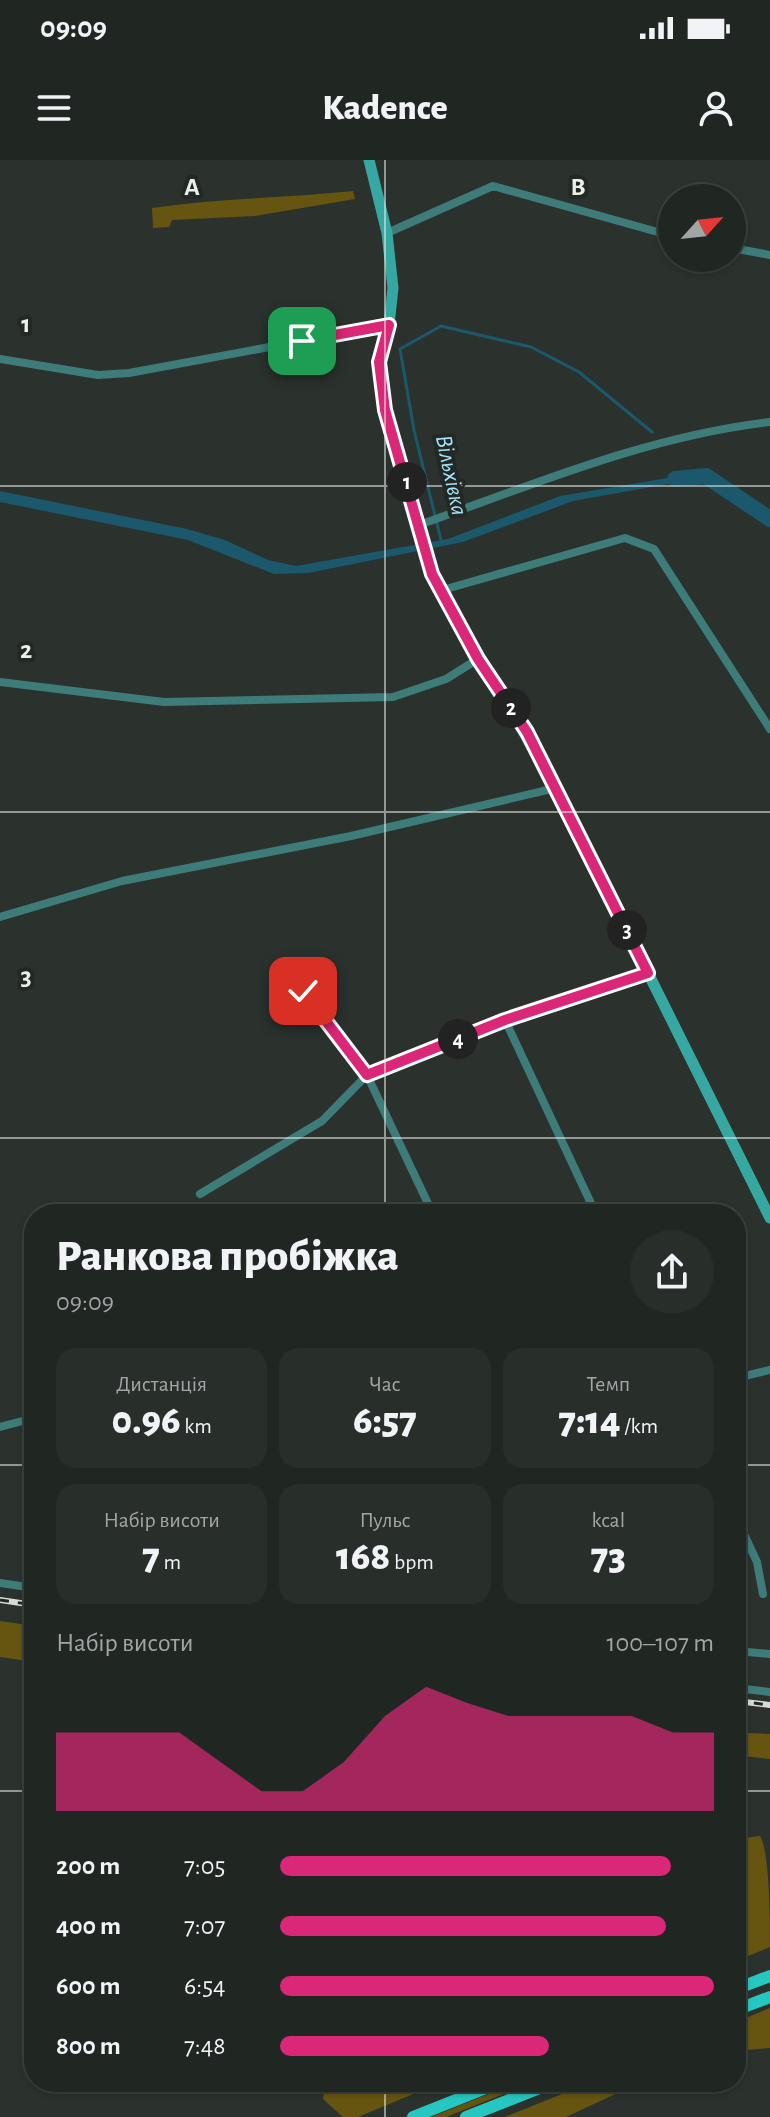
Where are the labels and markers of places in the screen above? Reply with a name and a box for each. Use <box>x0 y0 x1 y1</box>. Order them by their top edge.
pin <box>268 307 336 375</box>
pin: 1 <box>387 462 427 502</box>
pin: 2 <box>491 688 531 728</box>
pin: 3 <box>607 910 647 950</box>
pin <box>269 957 337 1025</box>
pin: 4 <box>438 1019 478 1059</box>

